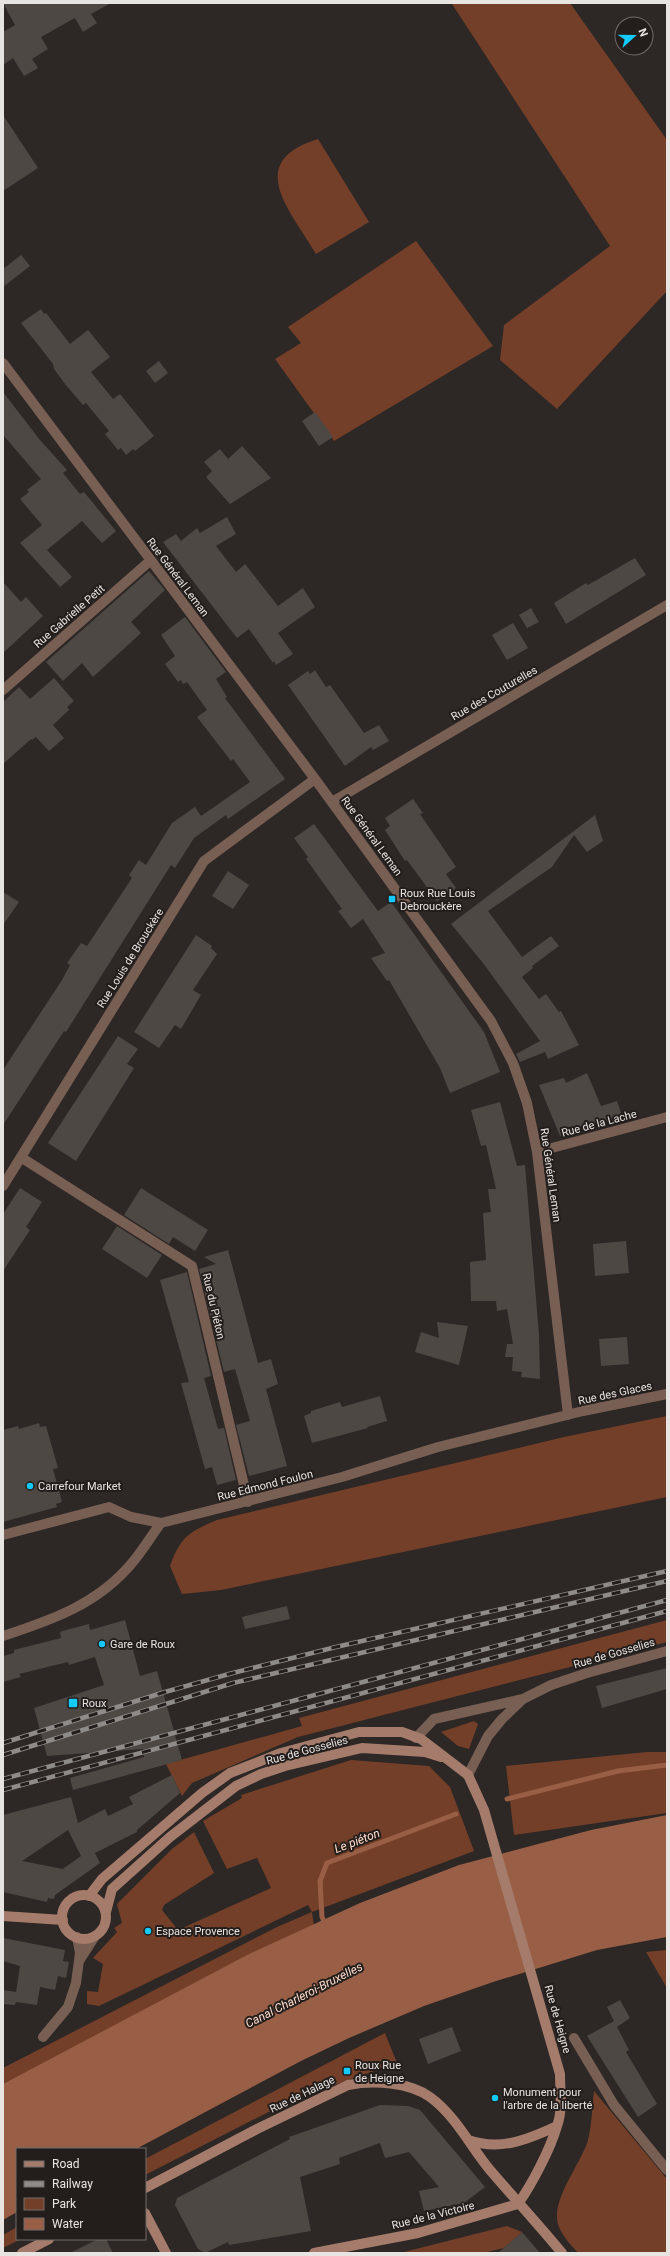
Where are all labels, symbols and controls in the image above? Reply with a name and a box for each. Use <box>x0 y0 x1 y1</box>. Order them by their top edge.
north arrow <box>614 16 654 56</box>
text: N <box>635 27 650 39</box>
street label: Rue Général Leman <box>144 535 211 619</box>
street label: Rue Gabrielle Petit <box>31 582 108 651</box>
street label: Rue des Couturelles <box>449 663 540 723</box>
street label: Rue Général Leman <box>338 794 405 879</box>
place label: Roux Rue Louis Debrouckère <box>400 887 476 913</box>
marker: Roux Rue Louis Debrouckère <box>387 894 397 904</box>
street label: Rue Louis de Brouckère <box>94 906 166 1010</box>
street label: Rue de la Lache <box>560 1107 638 1140</box>
street label: Rue Général Leman <box>537 1127 564 1223</box>
street label: Rue du Piéton <box>200 1272 227 1341</box>
street label: Rue des Glaces <box>577 1379 654 1408</box>
street label: Rue Edmond Foulon <box>216 1467 314 1504</box>
place label: Carrefour Market <box>38 1480 122 1493</box>
marker: Carrefour Market <box>25 1481 35 1491</box>
street label: Rue de Gosselies <box>572 1636 657 1671</box>
place label: Gare de Roux <box>110 1638 176 1651</box>
marker: Gare de Roux <box>97 1639 107 1649</box>
marker: Roux <box>67 1697 79 1709</box>
place label: Roux <box>82 1697 107 1710</box>
street label: Rue de Gosselies <box>265 1733 350 1768</box>
water label: Le piéton <box>332 1826 382 1856</box>
place label: Espace Provence <box>156 1925 240 1938</box>
marker: Espace Provence <box>143 1926 153 1936</box>
water label: Canal Charleroi-Bruxelles <box>243 1959 365 2031</box>
street label: Rue de Heigne <box>542 1983 574 2055</box>
place label: Roux Rue de Heigne <box>355 2059 404 2085</box>
marker: Roux Rue de Heigne <box>342 2066 352 2076</box>
street label: Rue de Halage <box>268 2073 337 2116</box>
place label: Monument pour l'arbre de la liberté <box>503 2086 593 2112</box>
marker: Monument pour l'arbre de la liberté <box>490 2093 500 2103</box>
legend <box>16 2148 146 2240</box>
text: Road <box>52 2157 80 2171</box>
text: Railway <box>52 2177 93 2191</box>
text: Park <box>52 2197 77 2211</box>
street label: Rue de la Victoire <box>390 2199 476 2232</box>
text: Water <box>52 2217 83 2231</box>

